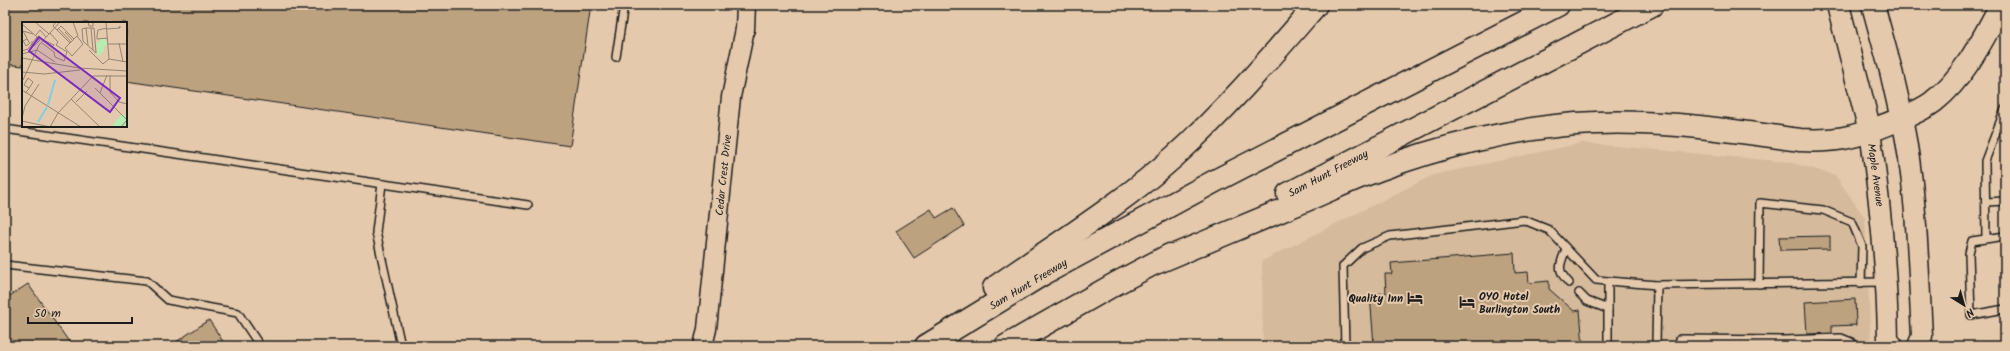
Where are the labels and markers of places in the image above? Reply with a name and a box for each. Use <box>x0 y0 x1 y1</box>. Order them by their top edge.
place label: OYO Hotel Burlington South <box>1479 288 1560 319</box>
hotel icon: Quality Inn <box>1406 289 1424 307</box>
place label: Quality Inn <box>1349 290 1403 308</box>
hotel icon: OYO Hotel Burlington South <box>1458 293 1476 311</box>

